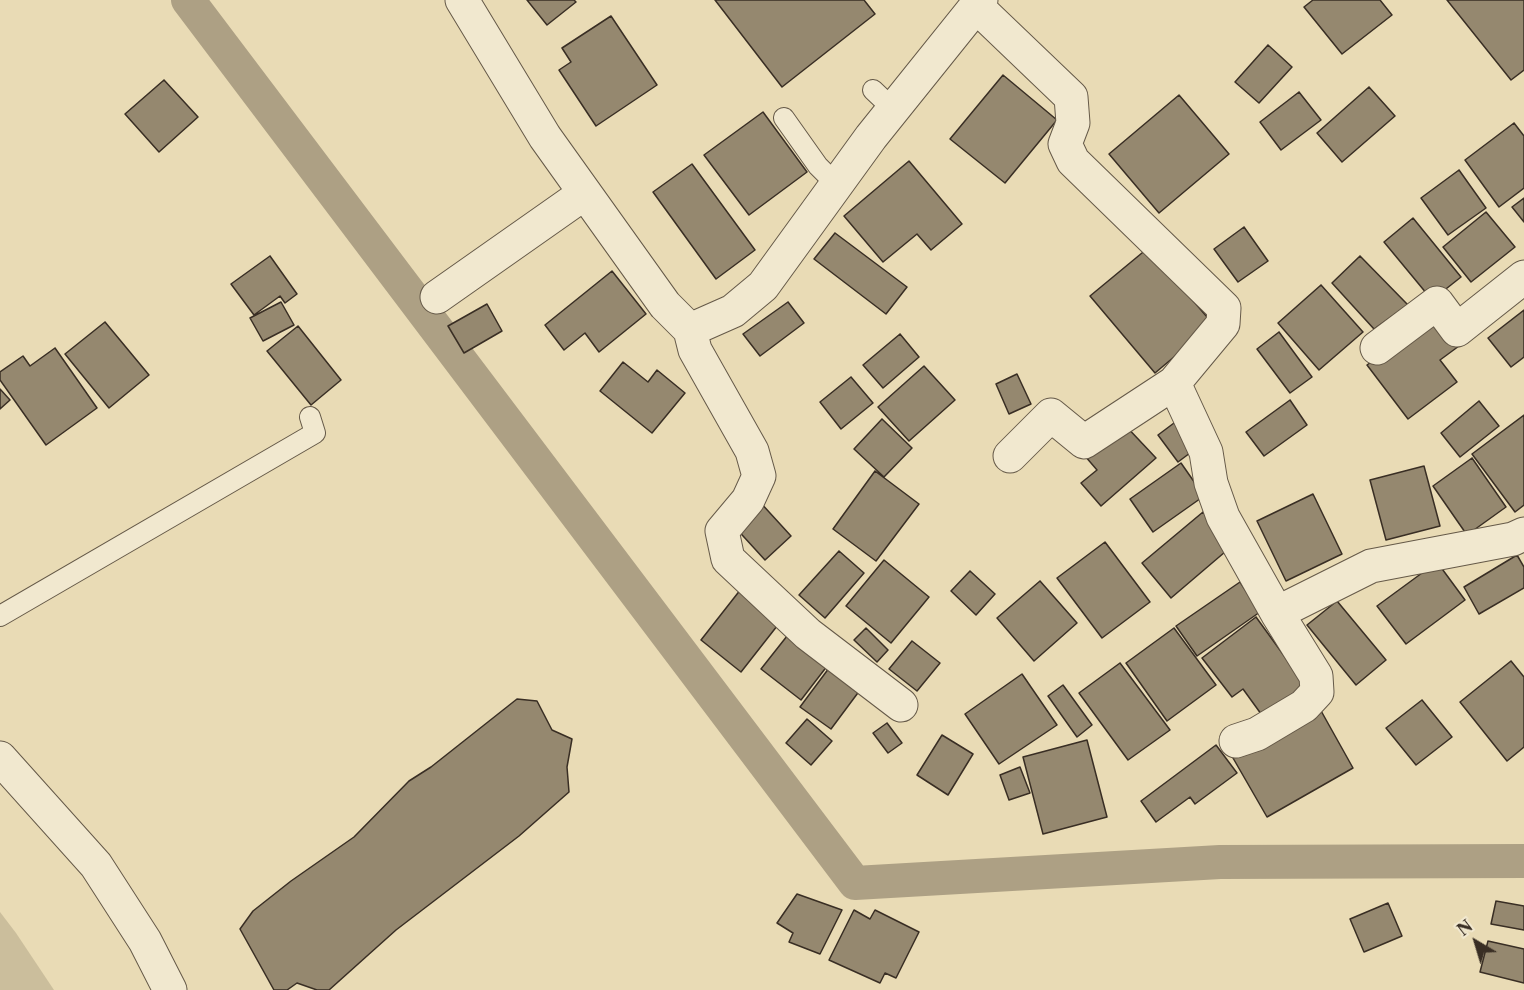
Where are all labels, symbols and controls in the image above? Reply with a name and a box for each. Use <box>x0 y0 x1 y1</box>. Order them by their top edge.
north arrow <box>1446 912 1506 972</box>
text: N <box>1453 916 1477 940</box>

